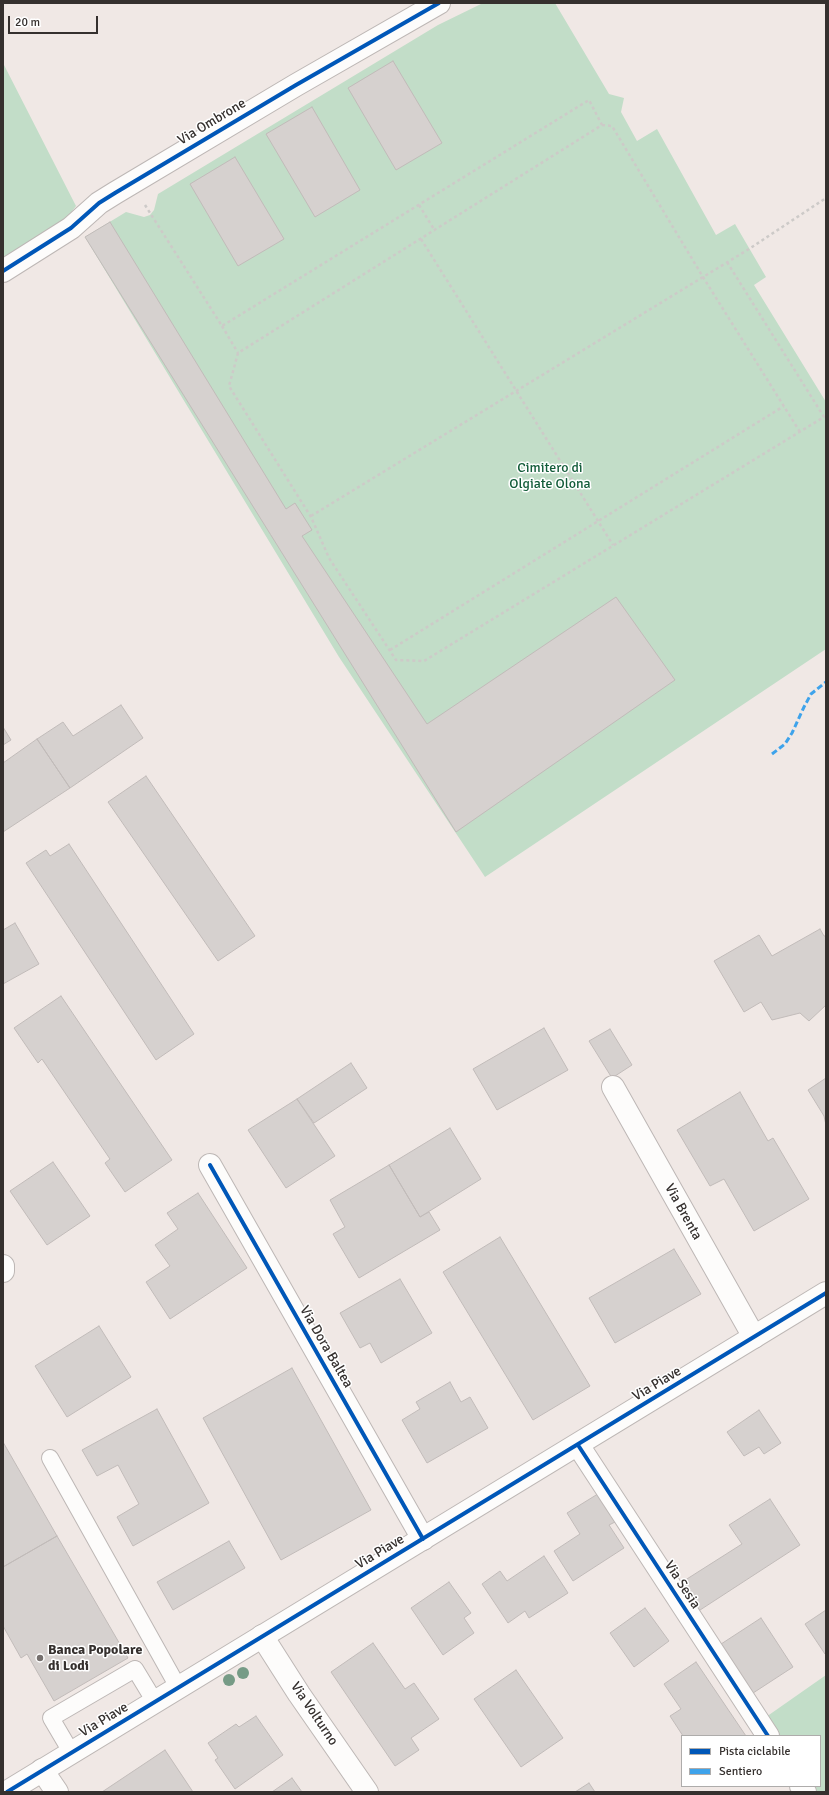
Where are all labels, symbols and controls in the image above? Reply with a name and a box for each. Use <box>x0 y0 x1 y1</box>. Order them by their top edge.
scale bar <box>10 8 100 34</box>
text: 20 m <box>15 15 40 30</box>
street label: Via Ombrone <box>175 95 249 149</box>
park label: Cimitero di Olgiate Olona <box>509 460 591 492</box>
street label: Via Brenta <box>661 1181 705 1243</box>
street label: Via Dora Baltea <box>296 1303 356 1391</box>
street label: Via Piave <box>630 1363 684 1405</box>
street label: Via Piave <box>353 1531 407 1573</box>
street label: Via Sesia <box>660 1558 704 1612</box>
place label: Banca Popolare di Lodi <box>48 1642 142 1674</box>
marker: Banca Popolare di Lodi <box>35 1653 45 1663</box>
street label: Via Volturno <box>287 1679 341 1749</box>
street label: Via Piave <box>77 1699 131 1741</box>
legend <box>681 1735 821 1787</box>
text: Pista ciclabile <box>719 1744 791 1759</box>
text: Sentiero <box>719 1764 762 1779</box>

